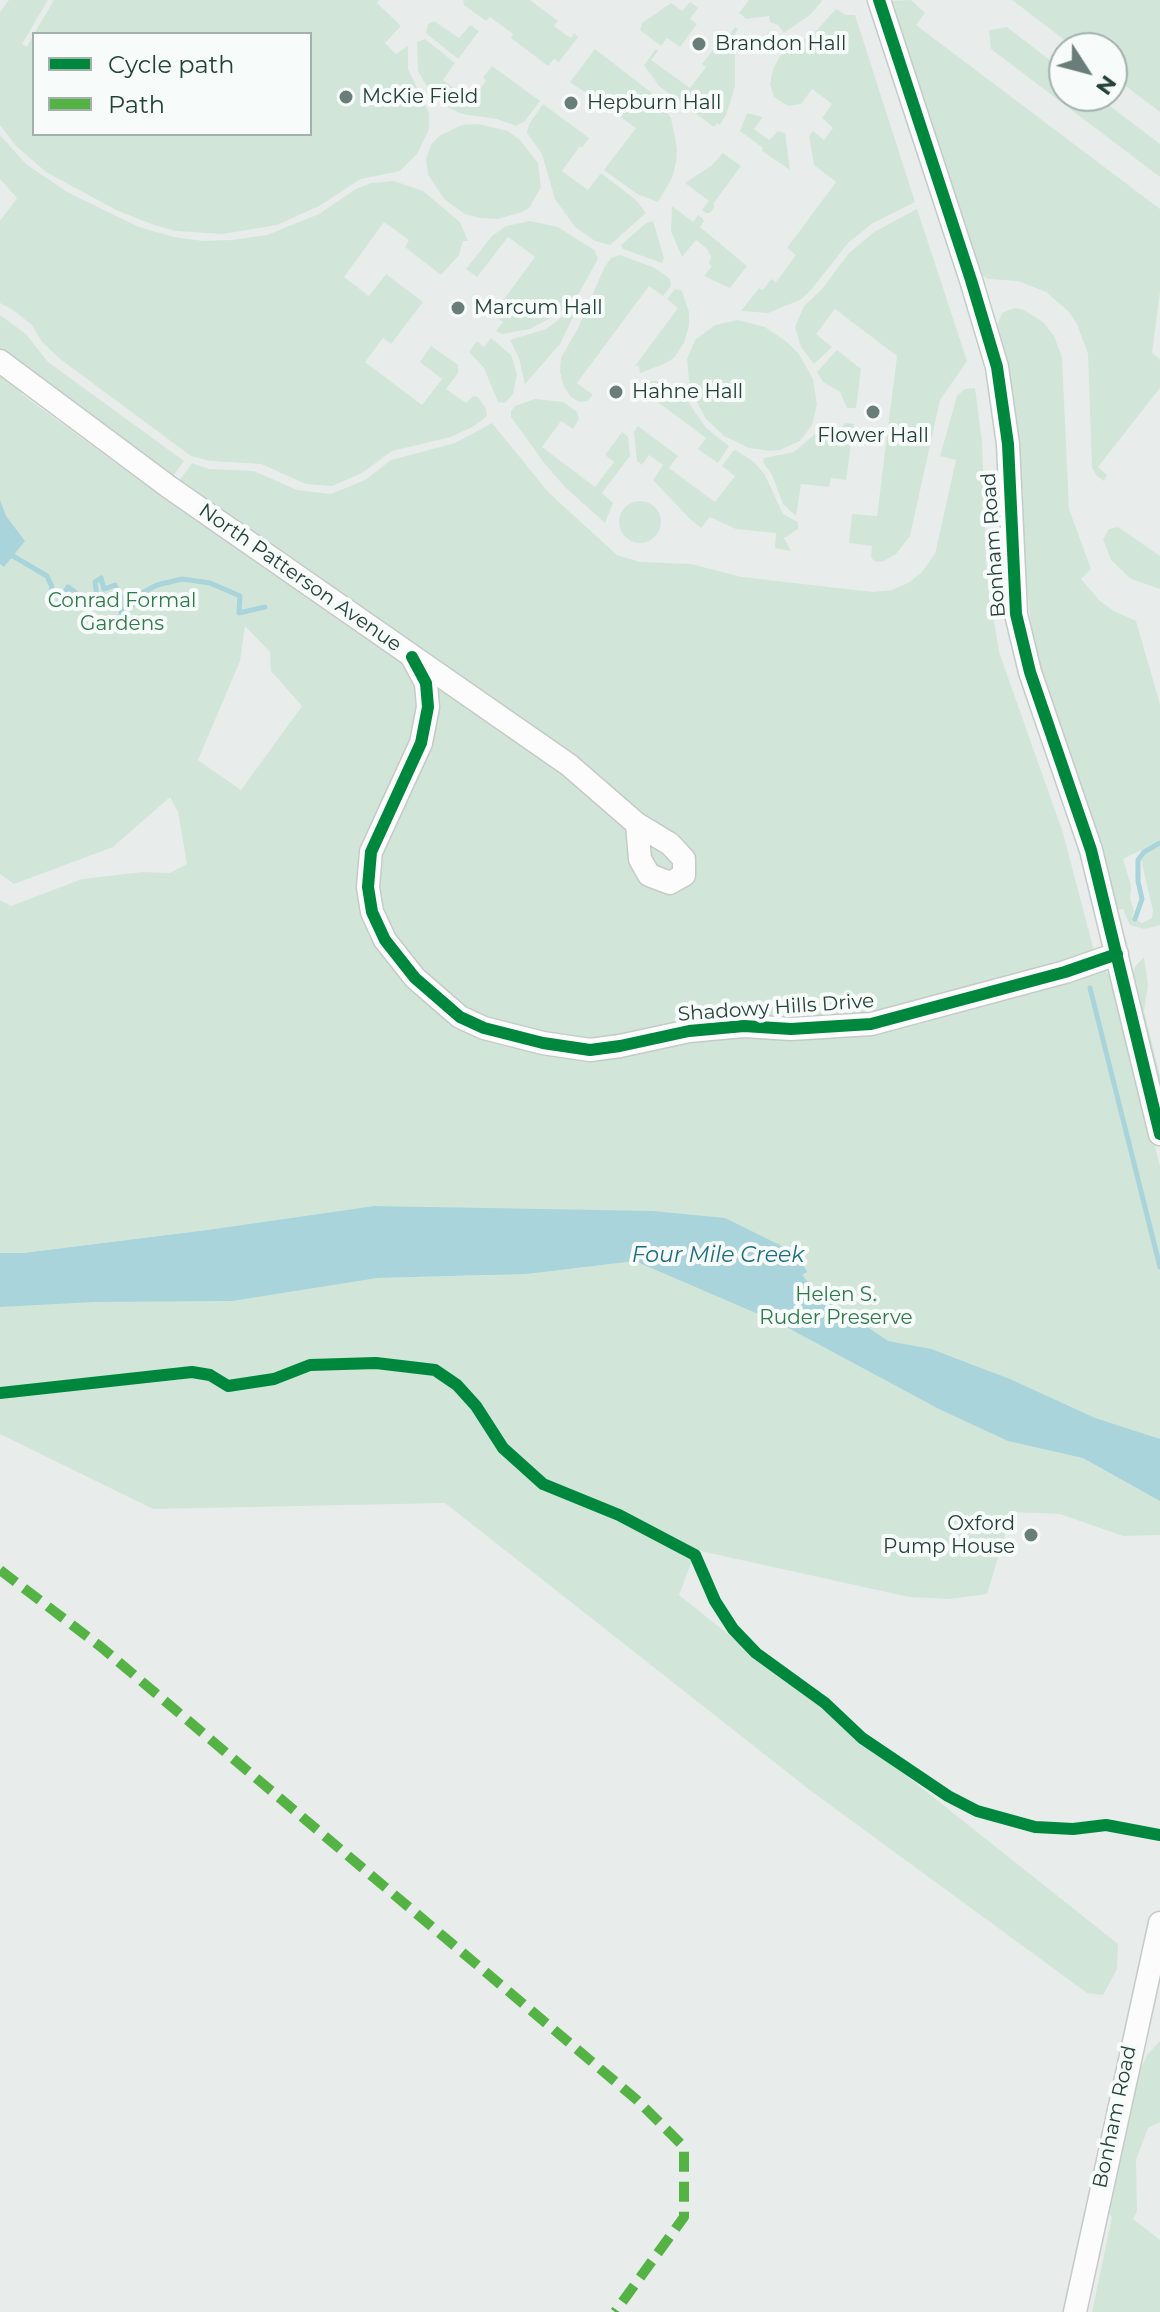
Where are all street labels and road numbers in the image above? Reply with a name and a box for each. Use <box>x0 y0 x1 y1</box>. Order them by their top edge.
street label: Bonham Road <box>977 472 1011 618</box>
street label: North Patterson Avenue <box>194 499 406 657</box>
street label: Shadowy Hills Drive <box>677 989 875 1027</box>
street label: Bonham Road <box>1088 2043 1142 2191</box>

